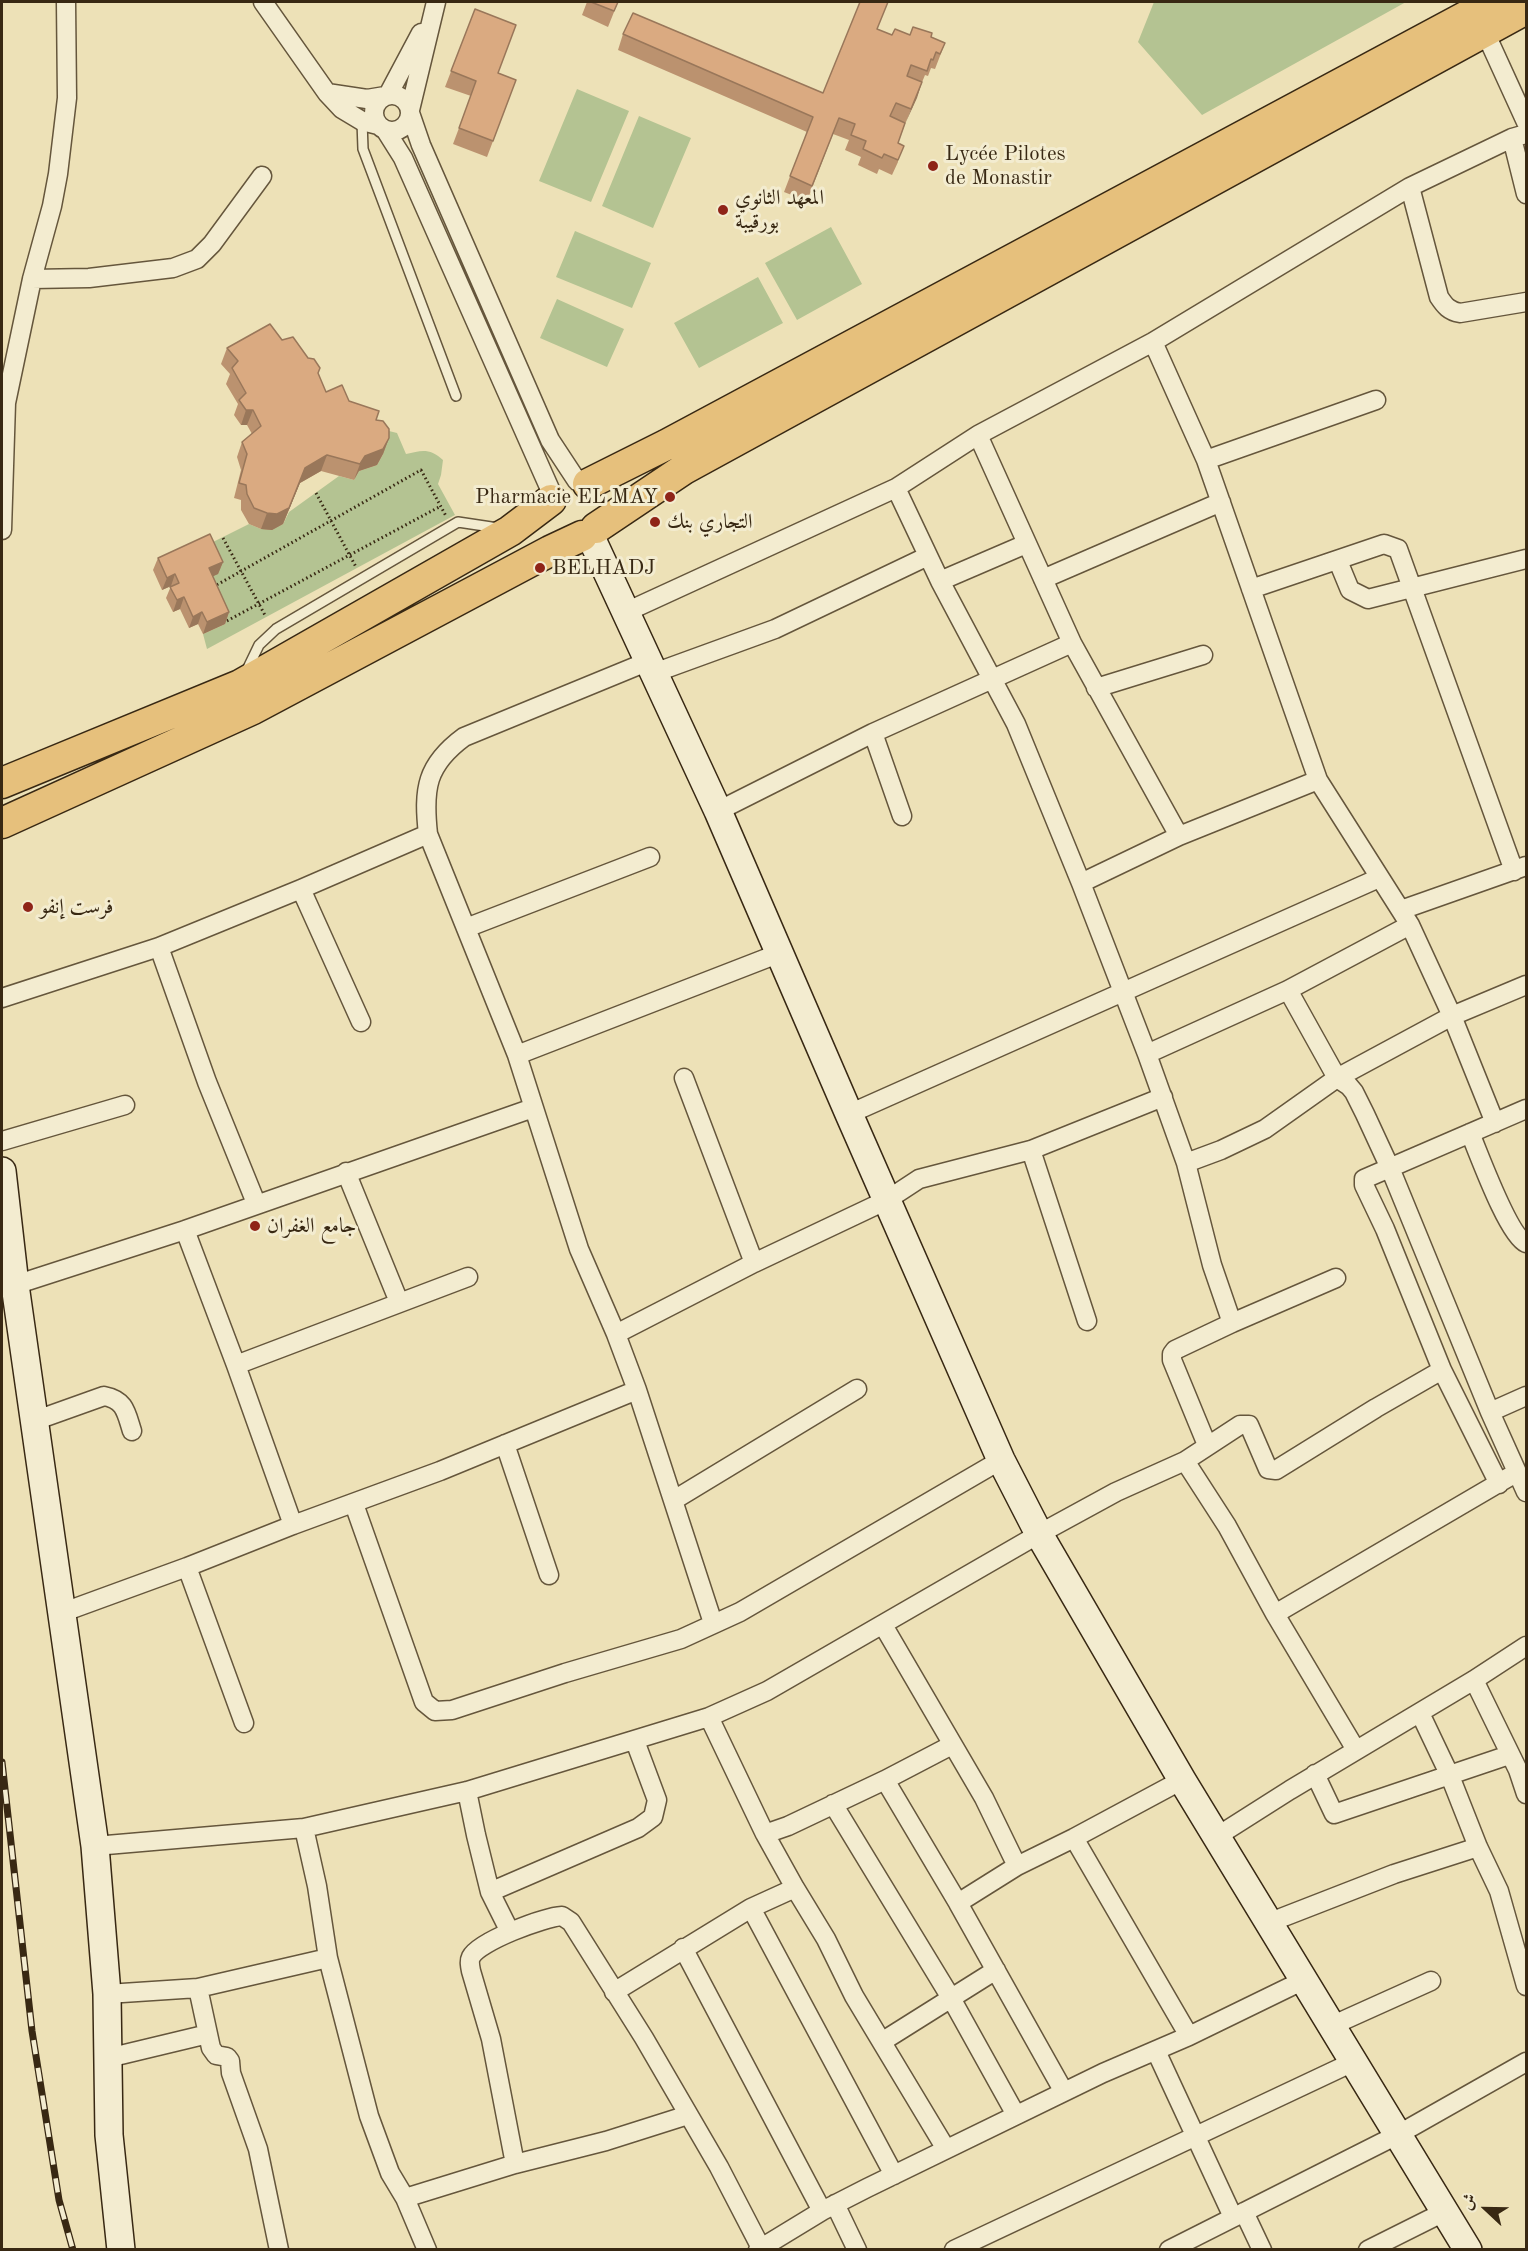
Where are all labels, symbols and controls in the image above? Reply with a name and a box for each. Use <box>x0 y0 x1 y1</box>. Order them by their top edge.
place label: Lycée Pilotes de Monastir <box>945 141 1066 191</box>
marker: Lycée Pilotes de Monastir <box>926 159 940 173</box>
place label: المعهد الثانوي بورقيبة <box>735 185 824 235</box>
marker: المعهد الثانوي بورقيبة <box>716 203 730 217</box>
place label: Pharmacie EL MAY <box>475 484 658 510</box>
marker: Pharmacie EL MAY <box>663 490 677 504</box>
place label: التجاري بنك <box>667 509 753 535</box>
marker: التجاري بنك <box>648 515 662 529</box>
place label: BELHADJ <box>552 555 655 581</box>
marker: BELHADJ <box>533 561 547 575</box>
place label: فرست إنفو <box>40 894 113 920</box>
marker: فرست إنفو <box>21 900 35 914</box>
place label: جامع الغفران <box>267 1213 357 1239</box>
marker: جامع الغفران <box>248 1219 262 1233</box>
north arrow <box>1456 2179 1516 2239</box>
text: ش <box>1459 2192 1480 2213</box>

